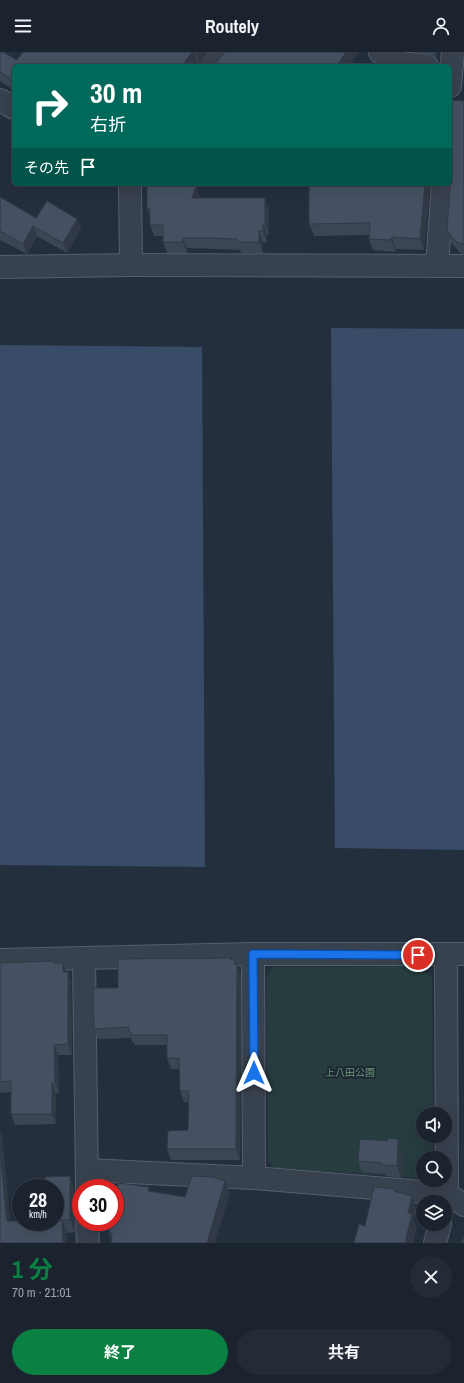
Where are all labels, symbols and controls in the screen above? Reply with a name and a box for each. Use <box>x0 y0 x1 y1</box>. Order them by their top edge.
text: Routely <box>205 14 259 39</box>
icon: menu <box>12 15 34 37</box>
icon: person <box>430 15 452 37</box>
text: 30 m <box>90 74 142 112</box>
icon: right <box>24 80 76 132</box>
text: 右折 <box>90 112 126 137</box>
icon: arrive <box>77 156 99 178</box>
text: その先 <box>24 157 69 178</box>
pin <box>401 938 435 972</box>
icon: arrive <box>407 944 429 966</box>
position arrow <box>233 1052 275 1094</box>
park label: 上八田公園 <box>325 1066 375 1079</box>
map controls <box>416 1107 452 1231</box>
button: sound <box>416 1107 452 1143</box>
button: search <box>416 1151 452 1187</box>
speed limit sign: 30 <box>72 1179 124 1231</box>
text: 28 <box>29 1186 47 1213</box>
button: layers <box>416 1195 452 1231</box>
text: km/h <box>29 1208 47 1221</box>
text: 1 分 <box>12 1253 52 1285</box>
button: close <box>410 1256 452 1298</box>
text: 70 m · 21:01 <box>12 1284 71 1301</box>
button: 終了 <box>12 1329 228 1375</box>
button: 共有 <box>236 1329 452 1375</box>

